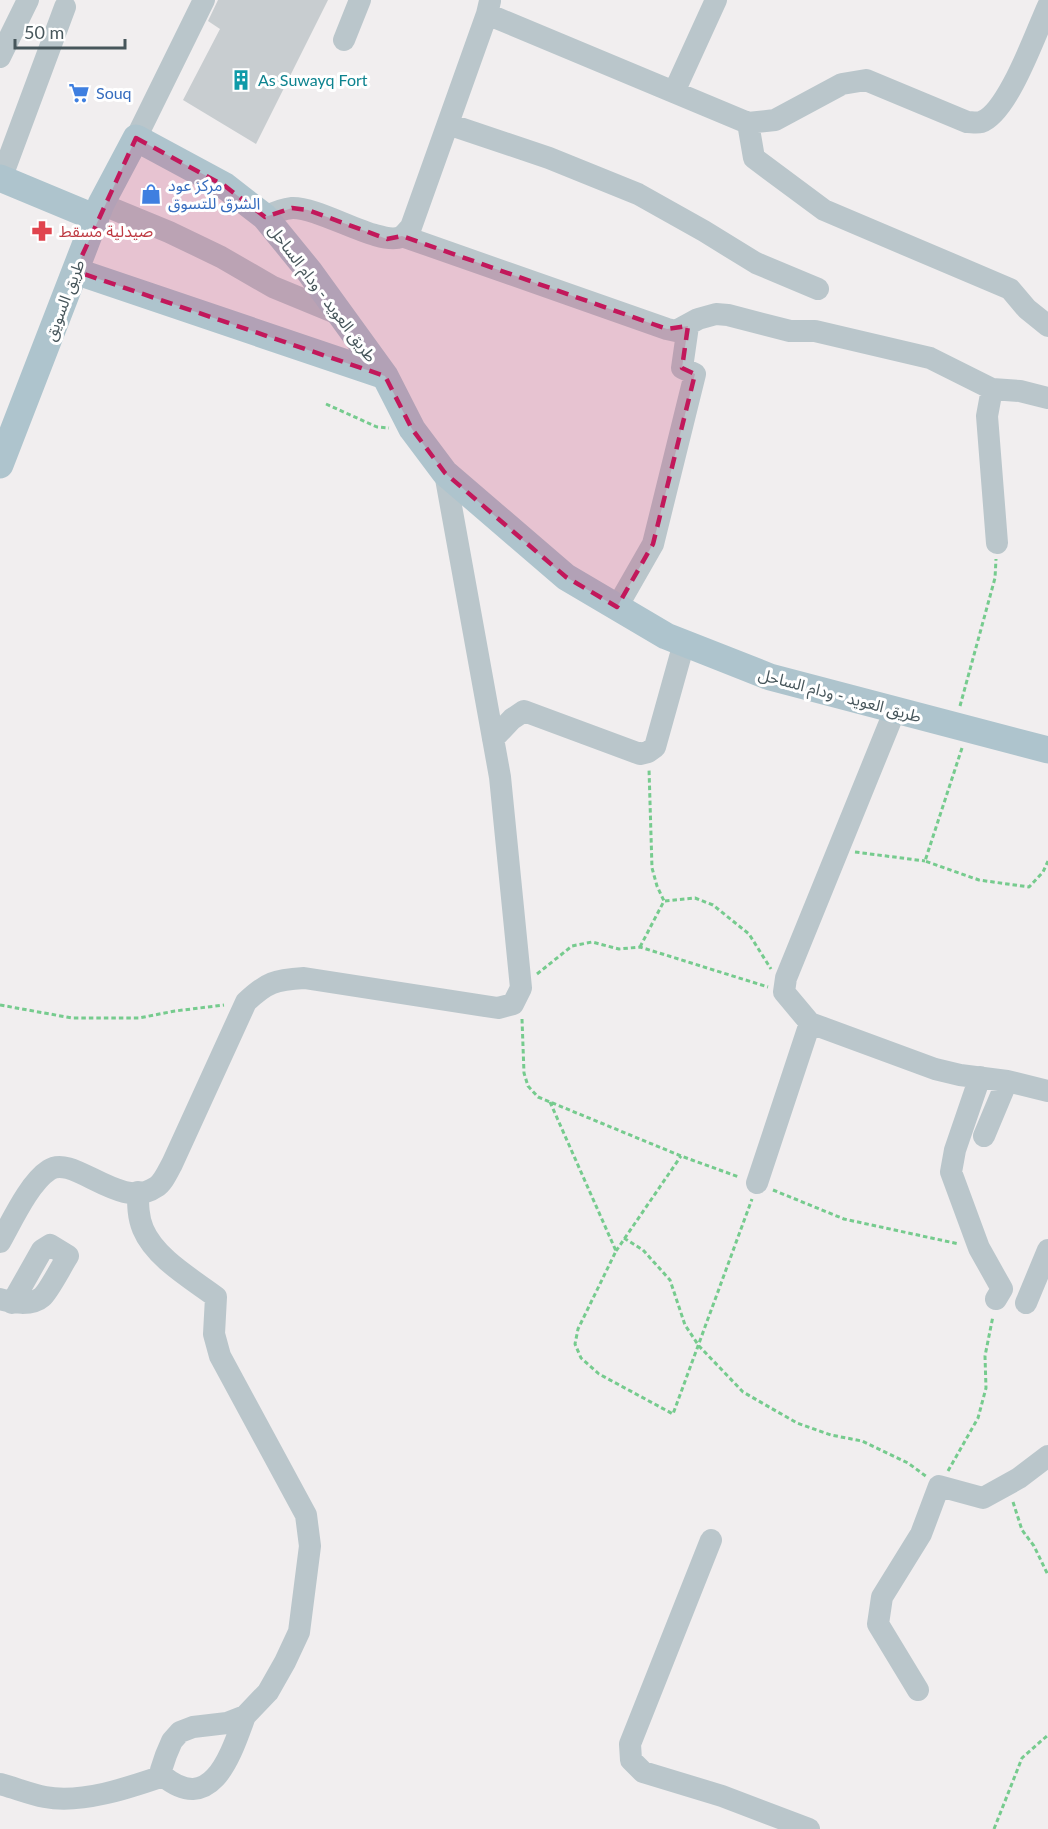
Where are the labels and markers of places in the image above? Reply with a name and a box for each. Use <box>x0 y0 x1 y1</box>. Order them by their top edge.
building icon: As Suwayq Fort <box>229 68 253 92</box>
place label: As Suwayq Fort <box>258 70 368 89</box>
supermarket icon: Souq <box>67 81 91 105</box>
place label: Souq <box>96 83 132 102</box>
place label: مركز عود الشرق للتسوق <box>168 175 260 213</box>
shop icon: مركز عود الشرق للتسوق <box>139 182 163 206</box>
pharmacy icon: صيدلية مسقط <box>30 219 54 243</box>
place label: صيدلية مسقط <box>59 221 153 240</box>

